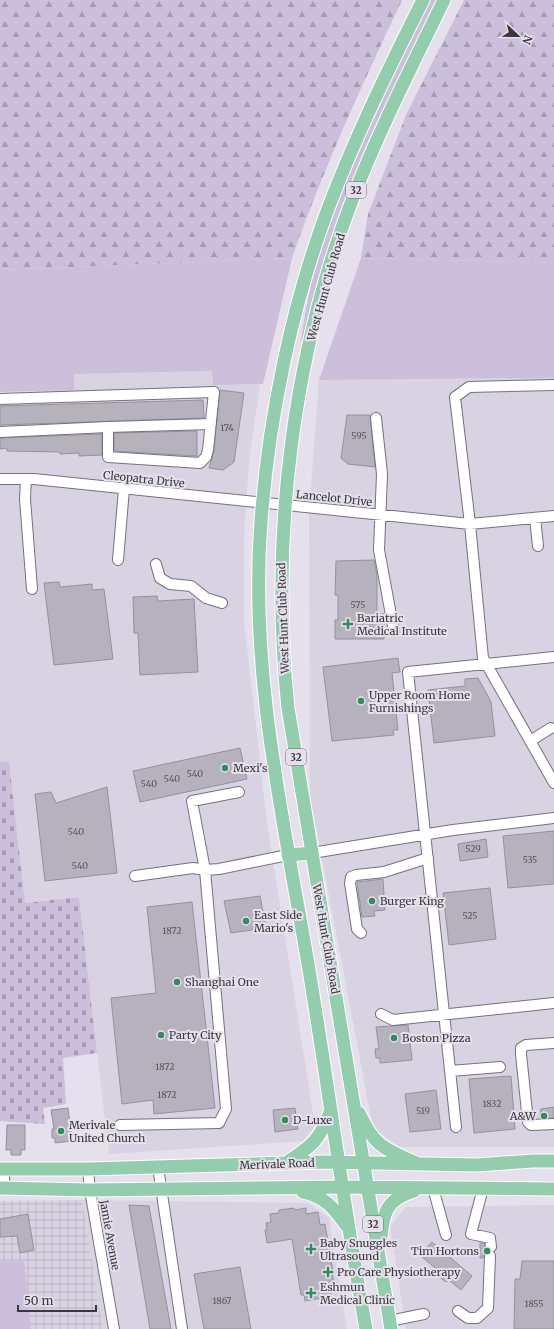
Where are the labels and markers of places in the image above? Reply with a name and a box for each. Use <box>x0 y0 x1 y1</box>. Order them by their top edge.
place label: Bariatric Medical Institute <box>357 611 447 638</box>
marker: Bariatric Medical Institute <box>342 618 354 630</box>
place label: Upper Room Home Furnishings <box>369 688 470 715</box>
marker: Upper Room Home Furnishings <box>356 696 366 706</box>
place label: Mexi's <box>233 761 267 775</box>
marker: Mexi's <box>220 763 230 773</box>
place label: Burger King <box>380 894 444 908</box>
marker: Burger King <box>367 896 377 906</box>
place label: East Side Mario's <box>254 908 302 935</box>
marker: East Side Mario's <box>241 916 251 926</box>
place label: Shanghai One <box>185 975 259 989</box>
marker: Shanghai One <box>172 977 182 987</box>
place label: Party City <box>169 1028 222 1042</box>
marker: Party City <box>156 1030 166 1040</box>
place label: Boston Pizza <box>402 1031 471 1045</box>
marker: Boston Pizza <box>389 1033 399 1043</box>
place label: A&W <box>509 1109 537 1123</box>
marker: A&W <box>539 1111 549 1121</box>
place label: D-Luxe <box>293 1113 332 1127</box>
marker: D-Luxe <box>280 1115 290 1125</box>
place label: Merivale United Church <box>69 1118 146 1145</box>
marker: Merivale United Church <box>56 1126 66 1136</box>
place label: Baby Snuggles Ultrasound <box>320 1236 397 1263</box>
marker: Baby Snuggles Ultrasound <box>305 1243 317 1255</box>
place label: Tim Hortons <box>411 1244 479 1258</box>
marker: Tim Hortons <box>482 1246 492 1256</box>
place label: Pro Care Physiotherapy <box>337 1265 461 1279</box>
marker: Pro Care Physiotherapy <box>322 1266 334 1278</box>
place label: Eshmun Medical Clinic <box>320 1280 395 1307</box>
marker: Eshmun Medical Clinic <box>305 1287 317 1299</box>

